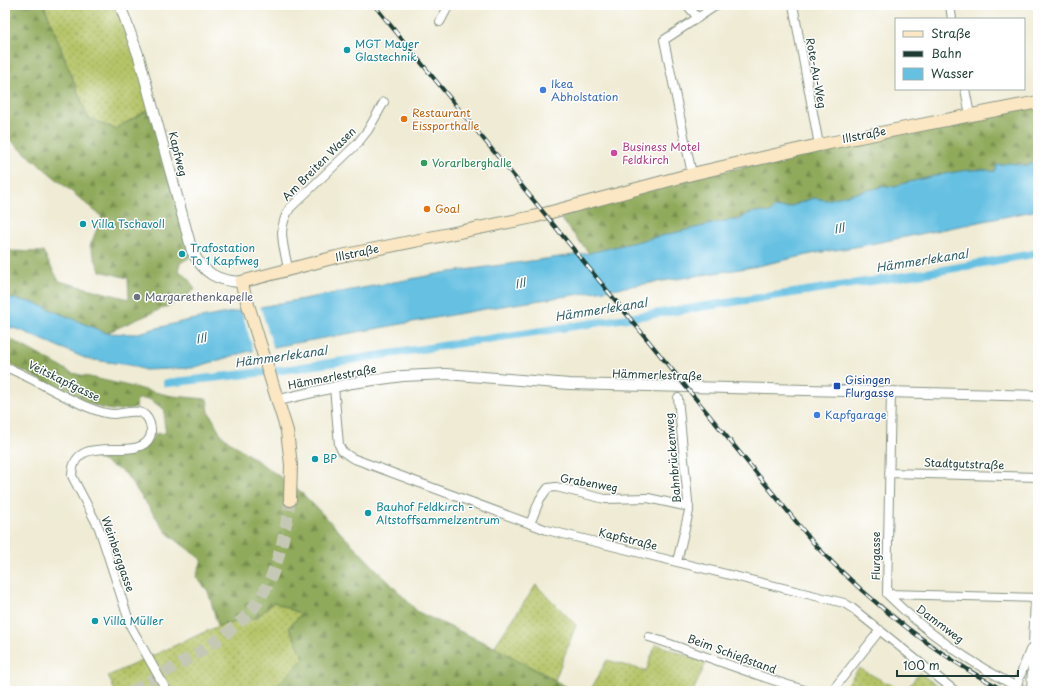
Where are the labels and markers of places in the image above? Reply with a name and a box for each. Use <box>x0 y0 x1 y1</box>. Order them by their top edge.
place label: MGT Mayer Glastechnik <box>355 35 420 65</box>
marker: MGT Mayer Glastechnik <box>342 45 352 55</box>
place label: Ikea Abholstation <box>551 75 618 105</box>
marker: Ikea Abholstation <box>538 85 548 95</box>
place label: Restaurant Eissporthalle <box>412 104 479 134</box>
marker: Restaurant Eissporthalle <box>399 114 409 124</box>
place label: Business Motel Feldkirch <box>622 138 700 168</box>
marker: Business Motel Feldkirch <box>609 148 619 158</box>
place label: Vorarlberghalle <box>432 154 512 171</box>
marker: Vorarlberghalle <box>419 158 429 168</box>
place label: Goal <box>435 200 460 217</box>
marker: Goal <box>422 204 432 214</box>
place label: Villa Tschavoll <box>91 215 165 232</box>
marker: Villa Tschavoll <box>78 219 88 229</box>
place label: Trafostation To 1 Kapfweg <box>190 239 259 269</box>
marker: Trafostation To 1 Kapfweg <box>177 249 187 259</box>
place label: Margarethenkapelle <box>145 288 253 305</box>
marker: Margarethenkapelle <box>132 292 142 302</box>
place label: Gisingen Flurgasse <box>845 371 894 401</box>
marker: Gisingen Flurgasse <box>832 381 842 391</box>
place label: Kapfgarage <box>825 406 887 423</box>
marker: Kapfgarage <box>812 410 822 420</box>
place label: BP <box>323 450 337 467</box>
marker: BP <box>310 454 320 464</box>
place label: Bauhof Feldkirch - Altstoffsammelzentrum <box>376 498 500 528</box>
marker: Bauhof Feldkirch - Altstoffsammelzentrum <box>363 508 373 518</box>
place label: Villa Müller <box>103 612 165 629</box>
marker: Villa Müller <box>90 616 100 626</box>

